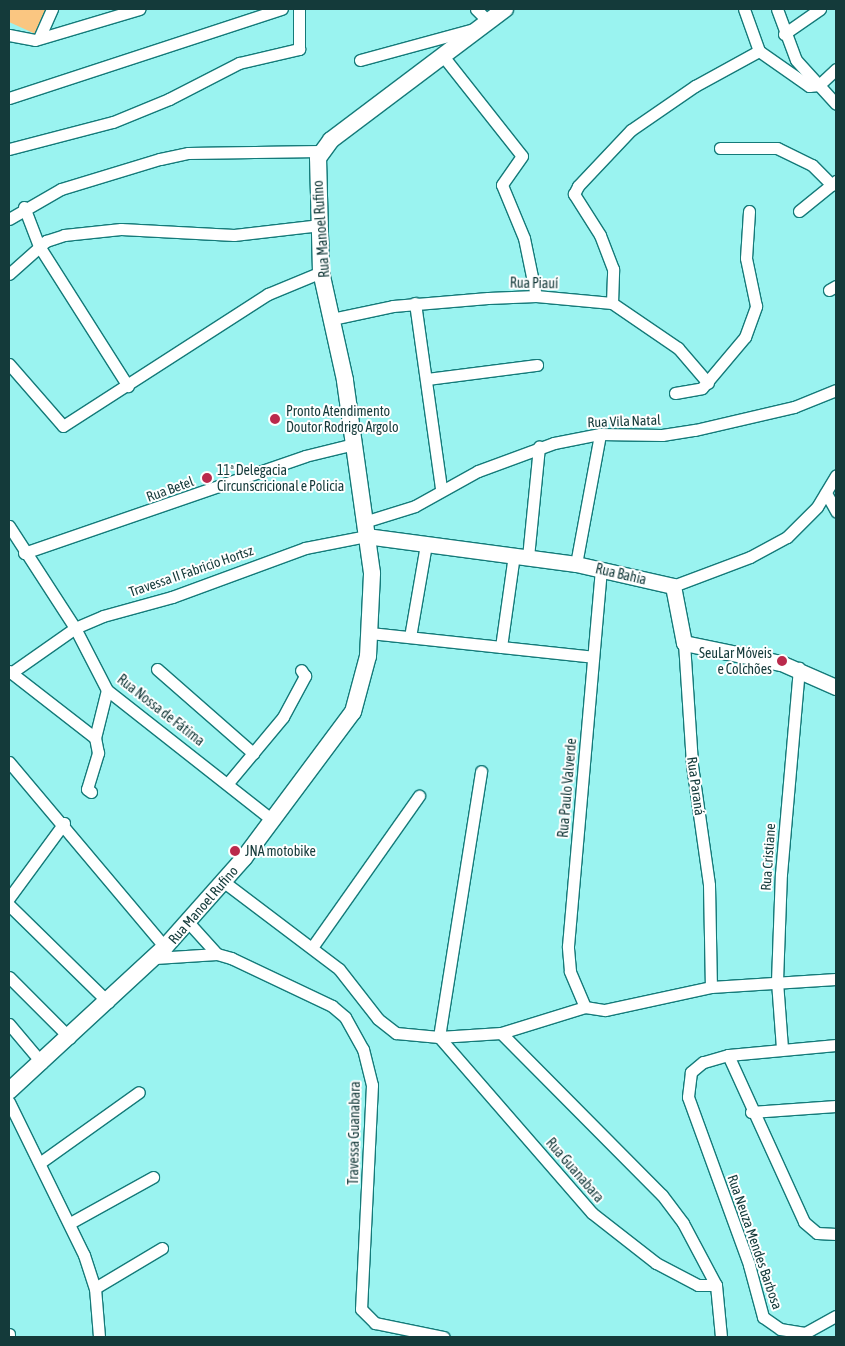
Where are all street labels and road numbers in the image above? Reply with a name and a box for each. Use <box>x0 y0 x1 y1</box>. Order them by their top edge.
street label: Rua Manoel Rufino <box>309 180 333 278</box>
street label: Rua Piauí <box>510 274 558 292</box>
street label: Rua Vila Natal <box>587 411 661 431</box>
street label: Rua Betel <box>144 473 196 505</box>
street label: Travessa II Fabricio Hortsz <box>127 542 255 600</box>
street label: Rua Bahia <box>594 560 648 588</box>
street label: Rua Nossa de Fátima <box>114 671 208 749</box>
street label: Rua Paulo Valverde <box>554 738 580 838</box>
street label: Rua Paraná <box>684 756 708 816</box>
street label: Rua Cristiane <box>757 823 779 891</box>
street label: Rua Manoel Rufino <box>165 863 241 947</box>
street label: Travessa Guanabara <box>345 1081 363 1185</box>
street label: Rua Guanabara <box>543 1134 607 1206</box>
street label: Rua Neuza Mendes Barbosa <box>724 1172 786 1312</box>

